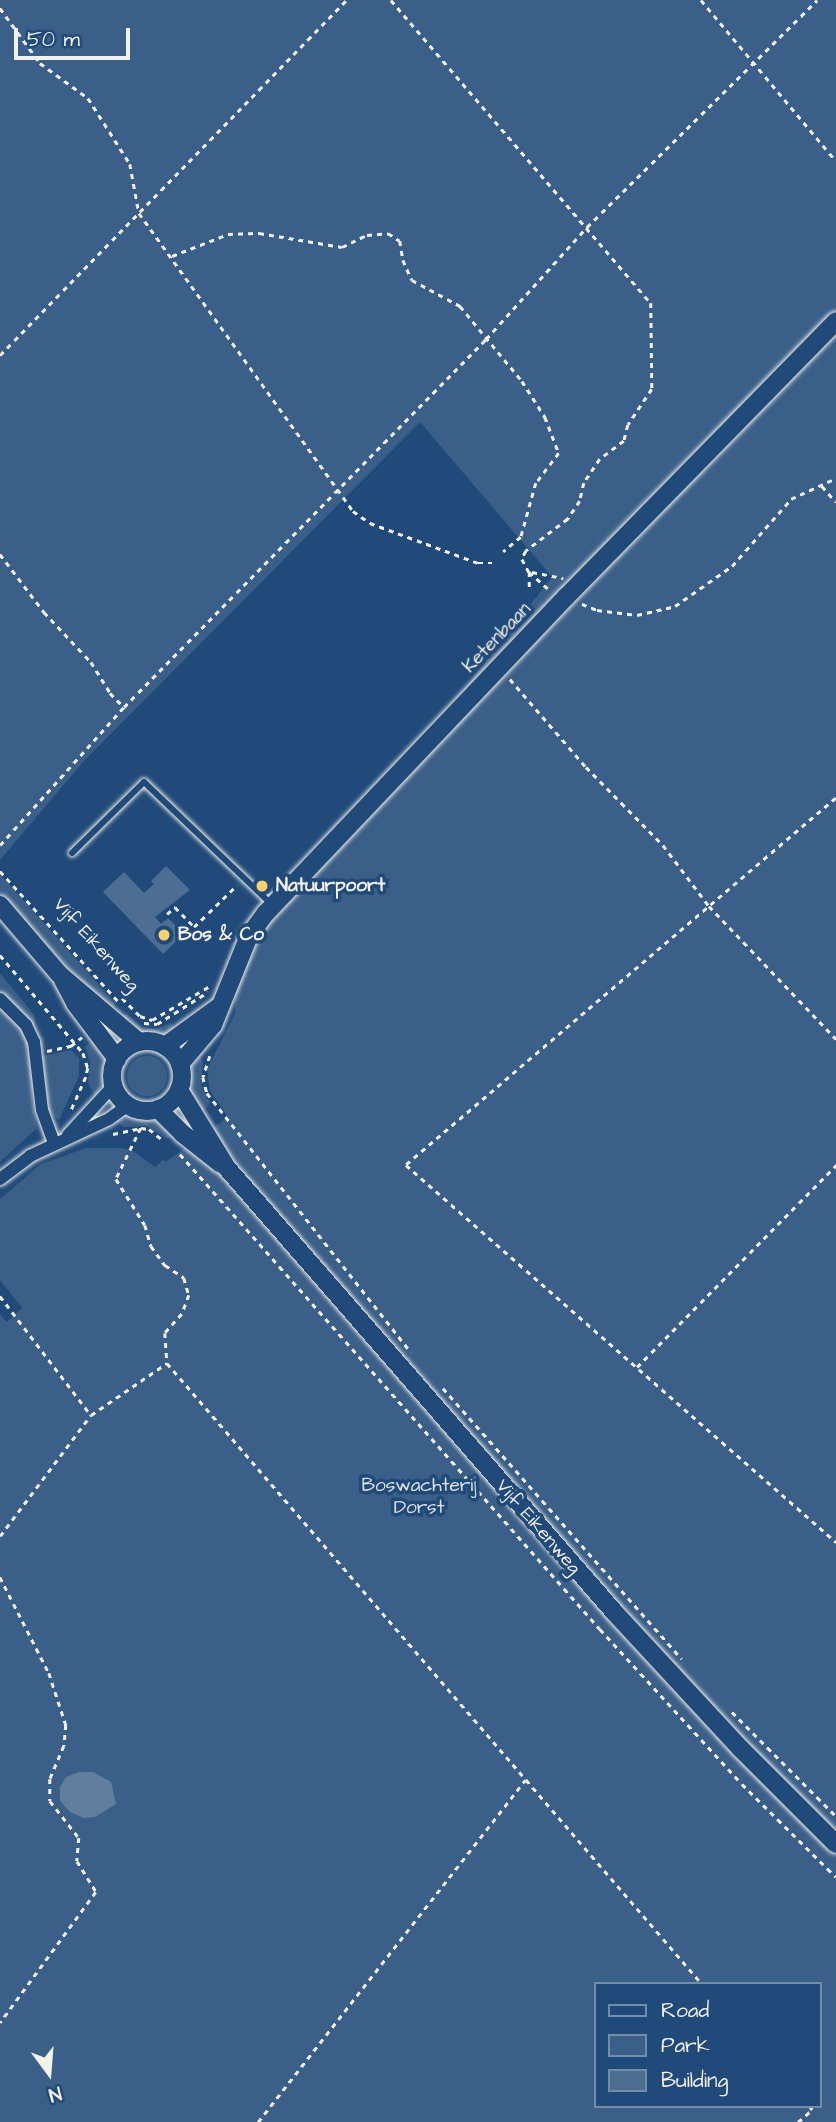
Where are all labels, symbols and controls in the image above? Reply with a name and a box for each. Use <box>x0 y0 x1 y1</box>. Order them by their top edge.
scale bar <box>18 14 133 58</box>
text: 50 m <box>27 25 80 54</box>
street label: Ketenbaan <box>458 598 536 678</box>
place label: Natuurpoort <box>276 875 385 897</box>
marker: Natuurpoort <box>254 878 270 894</box>
street label: Vijf Eikenweg <box>48 894 144 996</box>
place label: Bos & Co <box>178 924 264 946</box>
marker: Bos & Co <box>156 927 172 943</box>
park label: Boswachterij Dorst <box>362 1475 476 1519</box>
street label: Vijf Eikenweg <box>491 1475 585 1579</box>
legend <box>594 1982 822 2108</box>
text: Road <box>661 1996 709 2025</box>
text: Park <box>661 2031 710 2060</box>
north arrow <box>14 2038 84 2108</box>
text: Building <box>661 2066 728 2095</box>
text: N <box>45 2079 64 2108</box>

